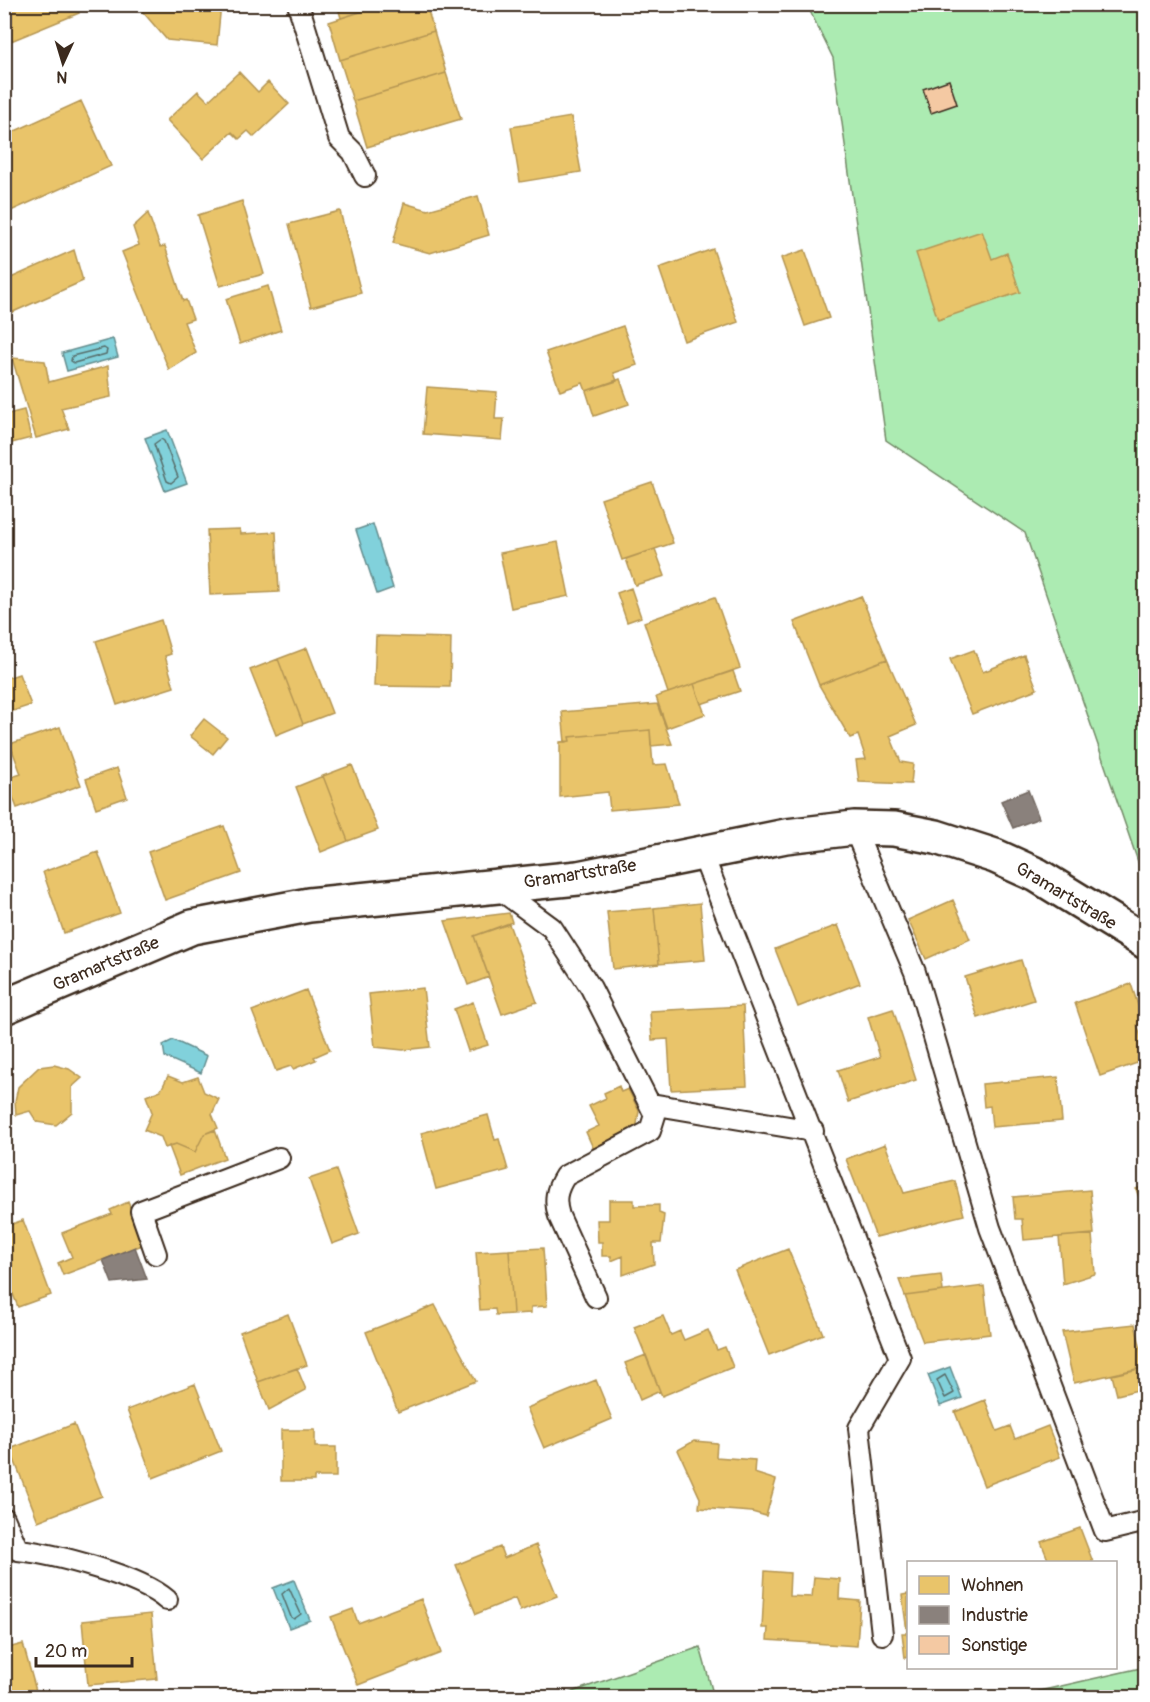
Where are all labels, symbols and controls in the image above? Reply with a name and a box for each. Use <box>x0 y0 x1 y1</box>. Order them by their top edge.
north arrow <box>33 33 93 93</box>
text: N <box>56 67 68 87</box>
street label: Gramartstraße <box>522 854 638 894</box>
street label: Gramartstraße <box>1011 857 1121 935</box>
street label: Gramartstraße <box>49 931 163 997</box>
legend <box>907 1561 1117 1669</box>
text: Wohnen <box>961 1574 1023 1597</box>
text: Industrie <box>961 1604 1028 1627</box>
scale bar <box>36 1630 132 1668</box>
text: Sonstige <box>961 1634 1027 1657</box>
text: 20 m <box>45 1640 87 1663</box>

